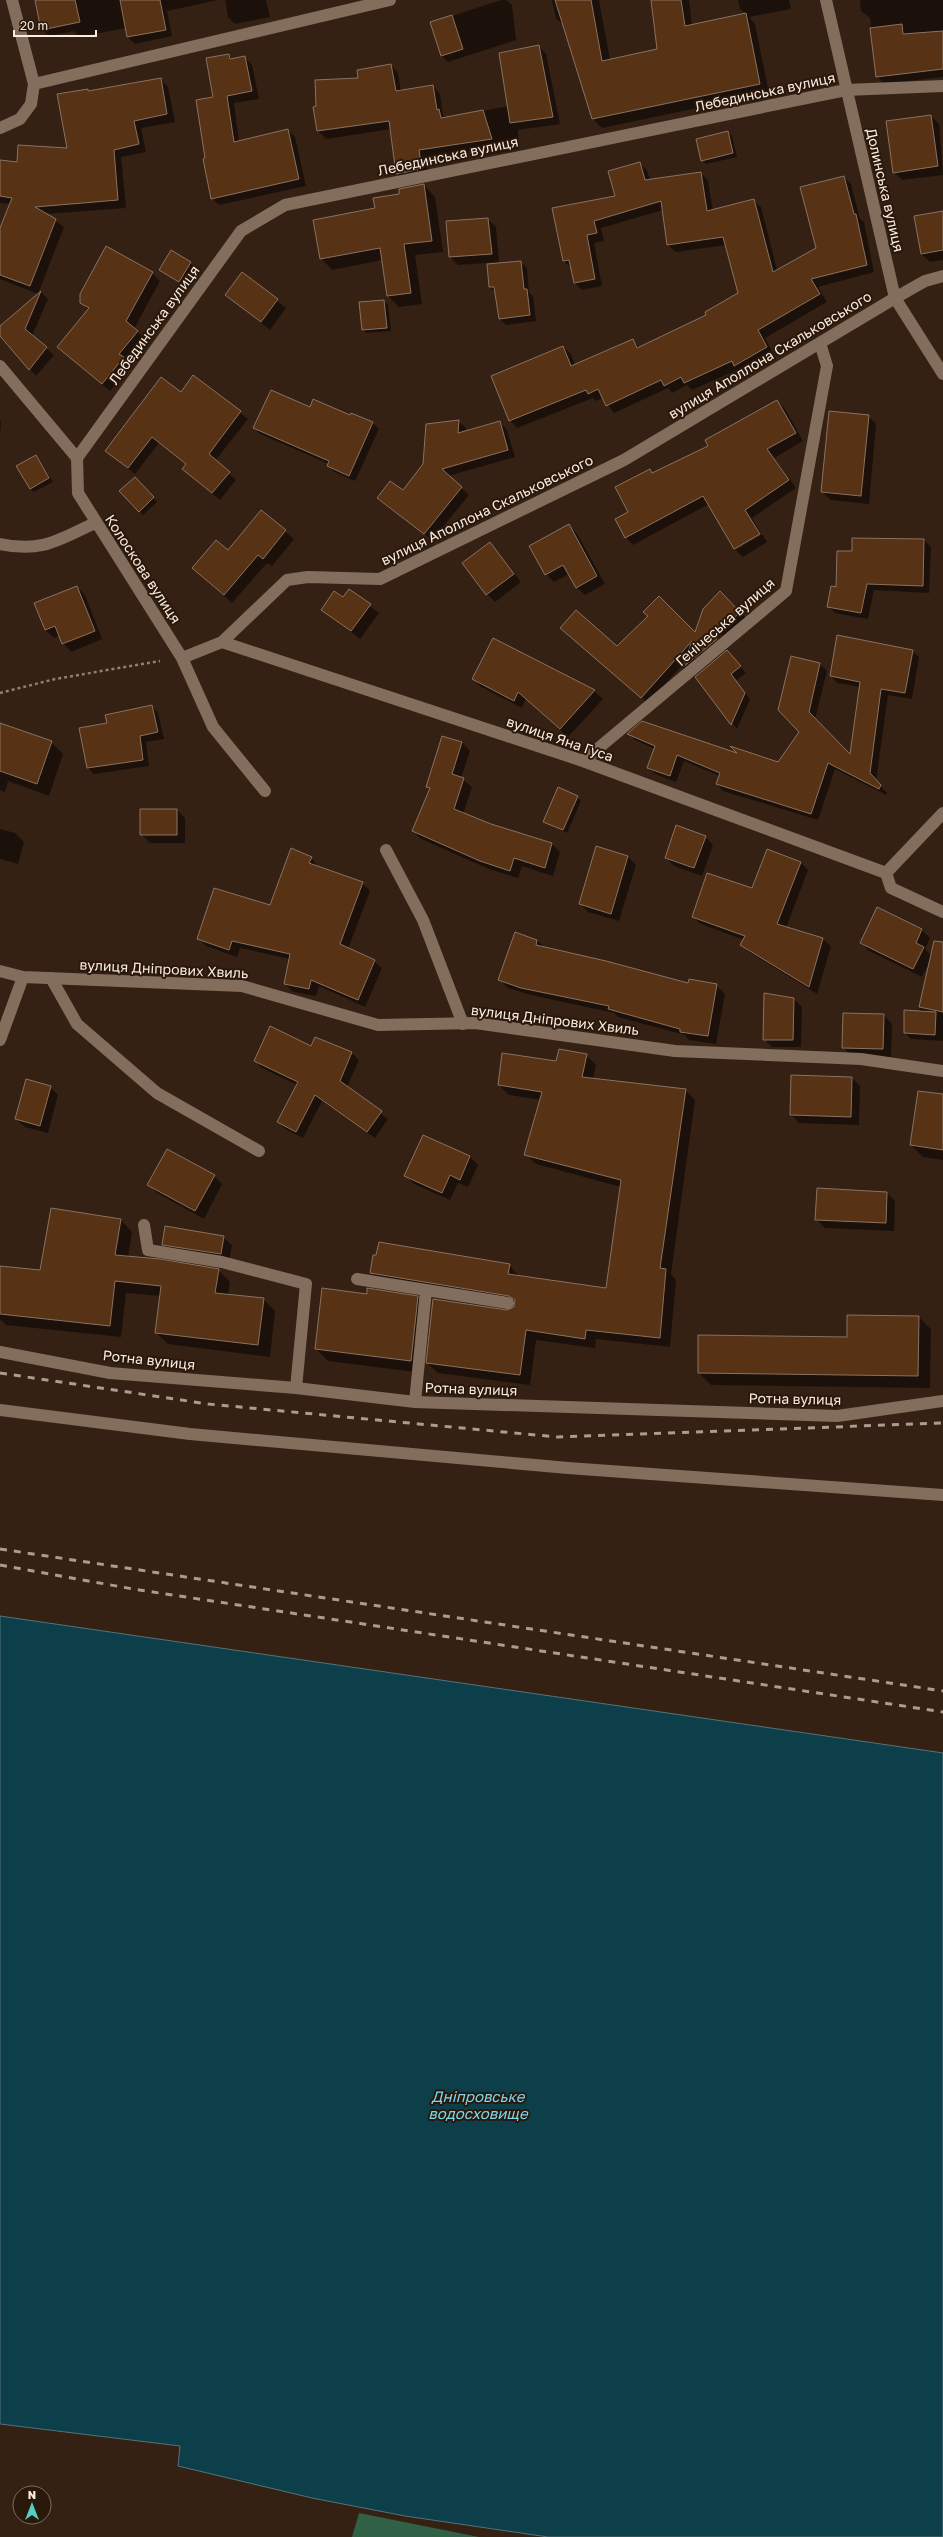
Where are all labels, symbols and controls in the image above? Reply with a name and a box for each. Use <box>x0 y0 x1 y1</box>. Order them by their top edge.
scale bar <box>14 12 96 38</box>
text: 20 m <box>20 18 48 33</box>
street label: Лебединська вулиця <box>693 68 837 115</box>
street label: Долинська вулиця <box>863 126 908 253</box>
street label: Лебединська вулиця <box>376 132 520 179</box>
street label: Лебединська вулиця <box>105 262 203 388</box>
street label: вулиця Аполлона Скальковського <box>665 287 874 422</box>
street label: вулиця Аполлона Скальковського <box>378 451 596 568</box>
street label: Колоскова вулиця <box>102 511 185 626</box>
street label: Генічеська вулиця <box>672 574 778 669</box>
street label: вулиця Яна Гуса <box>505 712 616 765</box>
street label: вулиця Дніпрових Хвиль <box>79 956 249 981</box>
street label: вулиця Дніпрових Хвиль <box>470 1001 640 1038</box>
street label: Ротна вулиця <box>102 1346 196 1373</box>
street label: Ротна вулиця <box>424 1378 518 1399</box>
street label: Ротна вулиця <box>748 1389 842 1408</box>
water label: Дніпровське водосховище <box>428 2087 529 2122</box>
north arrow <box>12 2485 52 2525</box>
text: N <box>28 2488 36 2501</box>

